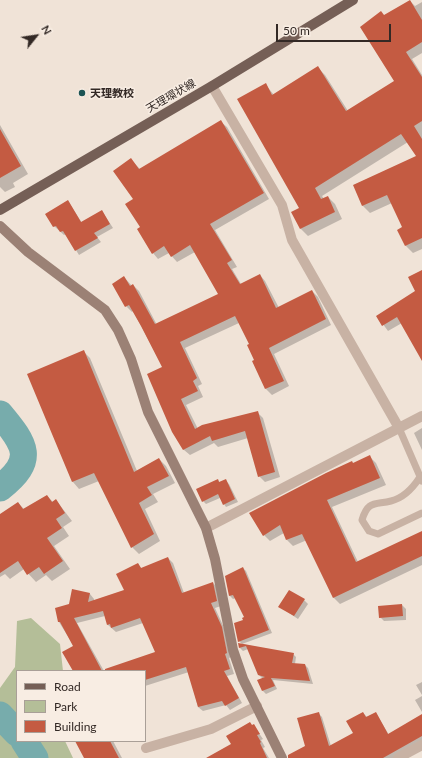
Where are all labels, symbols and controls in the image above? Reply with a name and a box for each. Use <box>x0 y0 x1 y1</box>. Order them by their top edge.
north arrow <box>16 16 56 56</box>
scale bar <box>278 16 393 42</box>
text: N <box>39 23 55 37</box>
text: 50 m <box>283 23 310 38</box>
street label: 天理環状線 <box>144 77 198 115</box>
place label: 天理教校 <box>90 86 134 100</box>
marker: 天理教校 <box>77 88 87 98</box>
legend <box>16 670 146 742</box>
text: Road <box>54 679 81 694</box>
text: Park <box>54 699 77 714</box>
text: Building <box>54 719 97 734</box>

